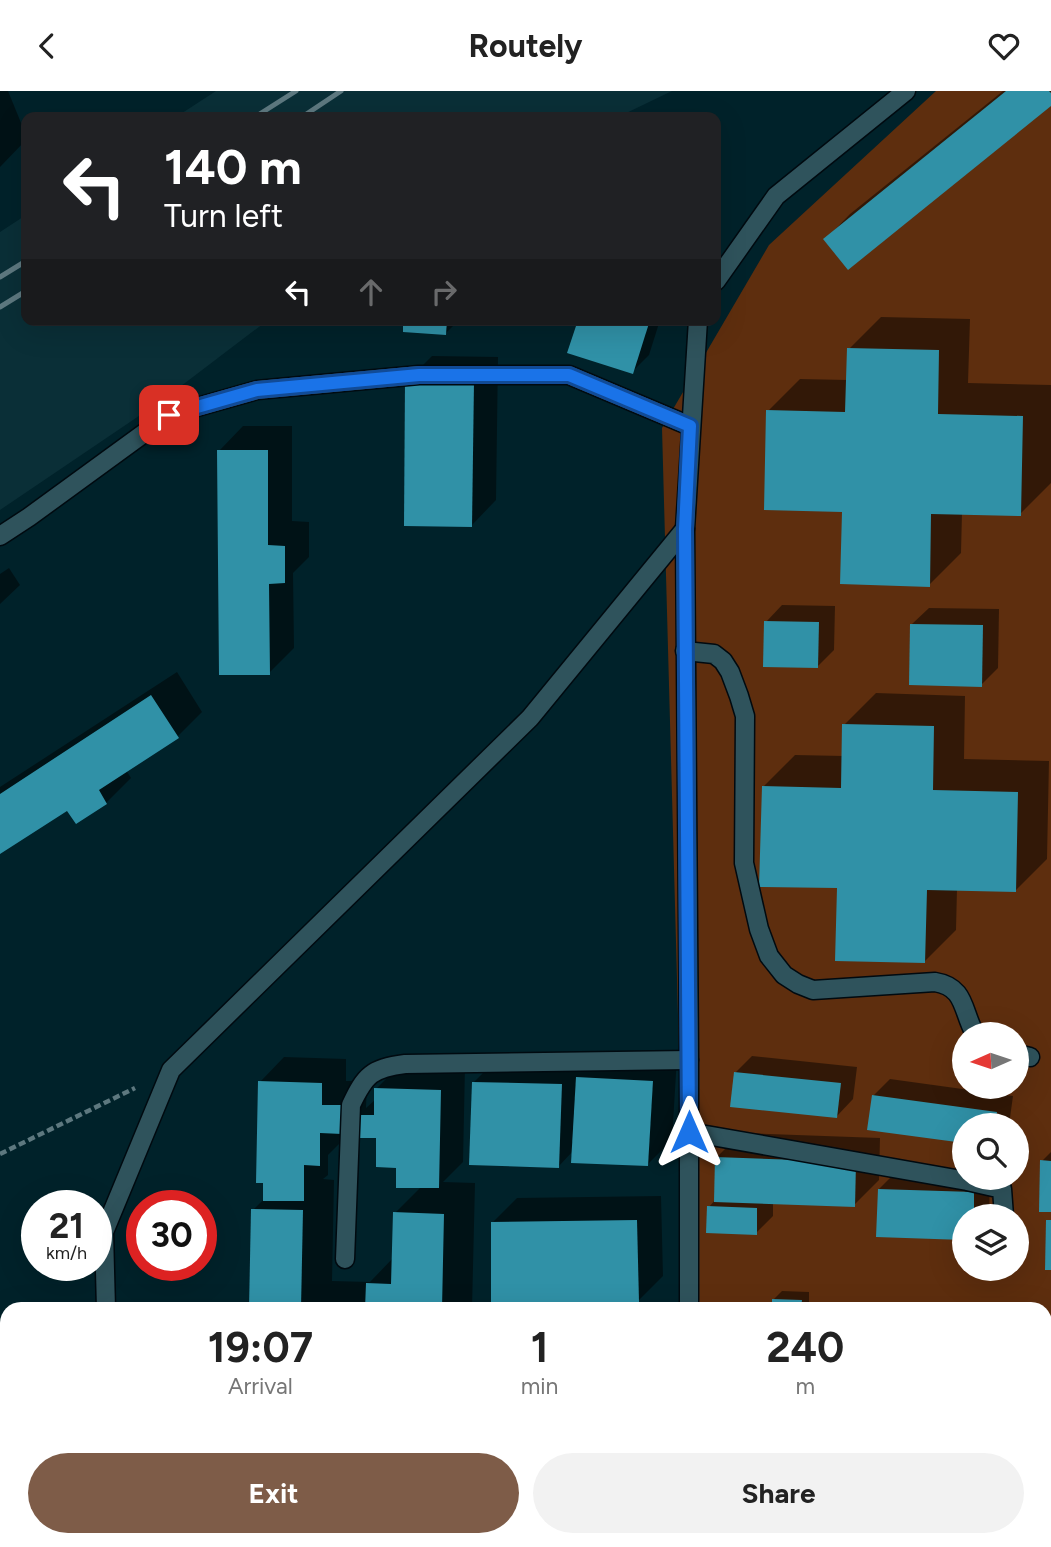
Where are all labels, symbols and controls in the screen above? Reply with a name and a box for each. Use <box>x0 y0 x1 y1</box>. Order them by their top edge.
icon: back <box>28 27 66 65</box>
text: Routely <box>468 27 583 65</box>
icon: heart <box>985 27 1023 65</box>
text: 140 m <box>164 137 302 196</box>
icon: left <box>49 140 140 231</box>
text: Turn left <box>164 197 283 235</box>
icon: left <box>279 273 317 311</box>
icon: ahead <box>352 273 390 311</box>
icon: right <box>425 273 463 311</box>
pin <box>139 385 199 445</box>
icon: arrive <box>150 396 188 434</box>
north arrow <box>952 1022 1029 1099</box>
map controls <box>952 1022 1029 1281</box>
position arrow <box>652 1095 726 1169</box>
button: search <box>952 1113 1029 1190</box>
speed limit sign: 30 <box>126 1190 217 1281</box>
button: layers <box>952 1204 1029 1281</box>
text: 21 <box>49 1205 84 1247</box>
text: km/h <box>46 1242 87 1264</box>
text: 19:07 <box>208 1322 313 1373</box>
text: 1 <box>531 1322 548 1373</box>
text: 240 <box>766 1322 844 1373</box>
text: Arrival <box>228 1372 293 1400</box>
text: min <box>521 1372 558 1400</box>
text: m <box>795 1372 815 1400</box>
button: Exit <box>28 1453 519 1533</box>
button: Share <box>533 1453 1024 1533</box>

